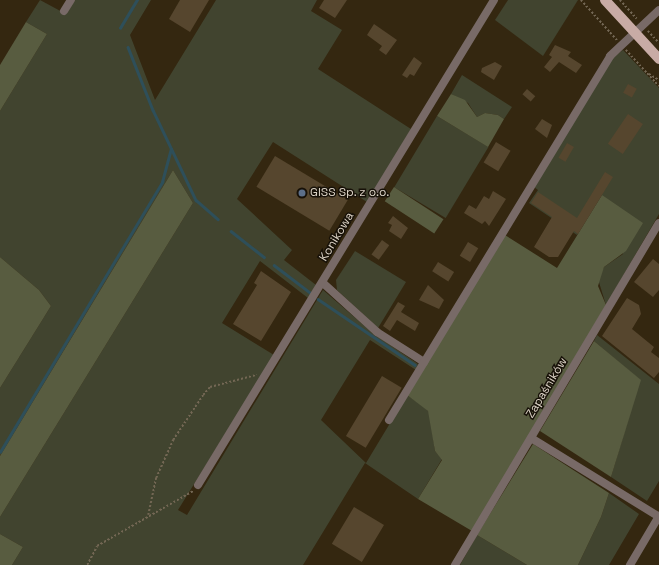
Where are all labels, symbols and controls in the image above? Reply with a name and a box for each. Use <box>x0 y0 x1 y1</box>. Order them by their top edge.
place label: GISS Sp. z o.o. <box>310 186 390 200</box>
marker: GISS Sp. z o.o. <box>297 188 307 198</box>
street label: Konikowa <box>317 210 357 264</box>
street label: Zapaśników <box>523 355 571 421</box>

